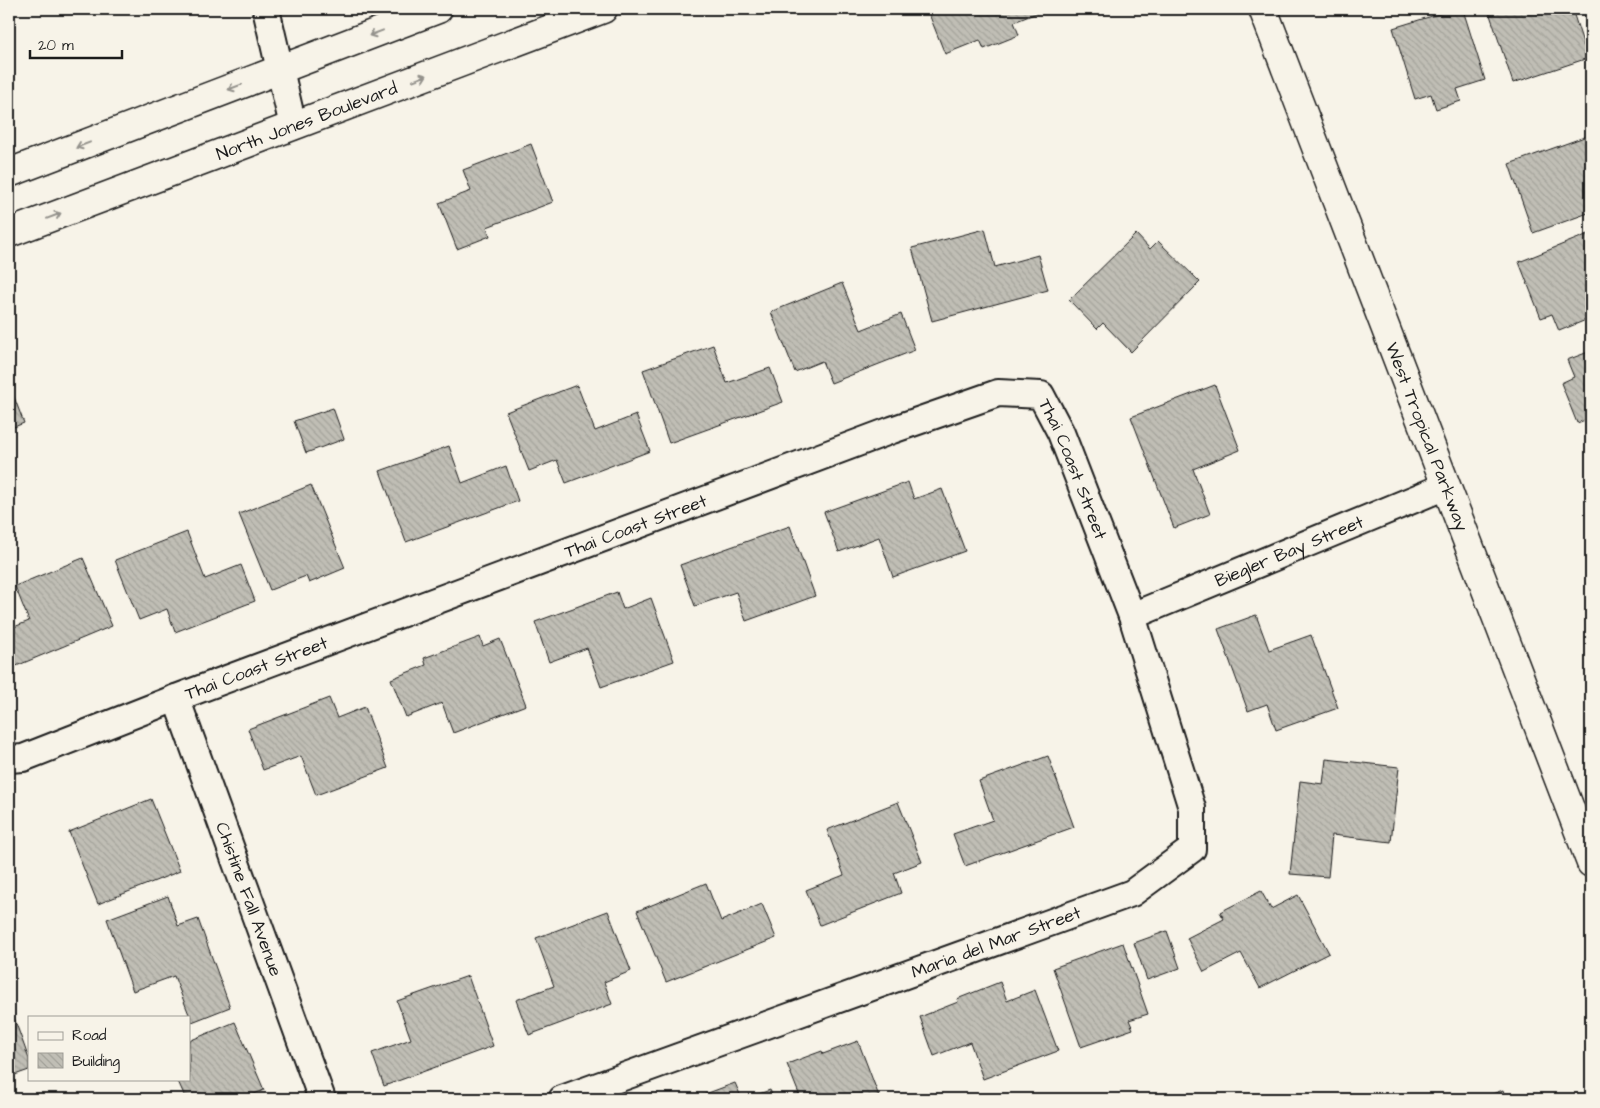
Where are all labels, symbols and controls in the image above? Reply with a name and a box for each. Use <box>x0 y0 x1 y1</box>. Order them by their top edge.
scale bar <box>30 28 122 60</box>
one-way arrow <box>369 29 384 38</box>
text: 20 m <box>38 35 74 56</box>
one-way arrow <box>412 73 428 82</box>
street label: North Jones Boulevard <box>213 76 401 167</box>
one-way arrow <box>227 83 243 92</box>
one-way arrow <box>75 141 91 150</box>
one-way arrow <box>46 211 62 220</box>
street label: West Tropical Parkway <box>1379 339 1474 535</box>
street label: Thai Coast Street <box>1032 394 1113 544</box>
street label: Thai Coast Street <box>561 488 711 565</box>
street label: Biegler Bay Street <box>1211 509 1368 593</box>
street label: Thai Coast Street <box>182 630 332 707</box>
street label: Chistine Fall Avenue <box>209 819 288 980</box>
street label: Maria del Mar Street <box>908 900 1085 985</box>
legend <box>28 1016 190 1080</box>
text: Road <box>72 1025 107 1046</box>
text: Building <box>72 1051 120 1073</box>

